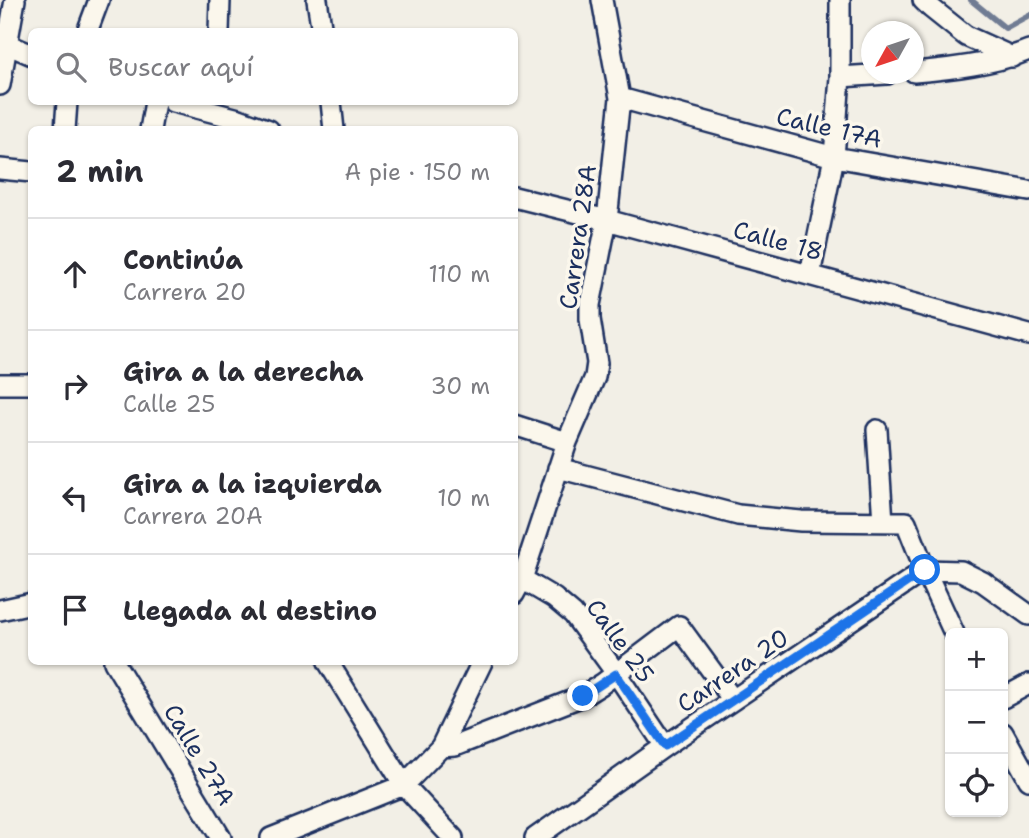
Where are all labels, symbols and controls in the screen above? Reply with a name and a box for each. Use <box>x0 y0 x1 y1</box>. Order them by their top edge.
north arrow <box>861 21 924 84</box>
search box <box>28 28 518 105</box>
icon: search <box>52 48 90 86</box>
text: Buscar aquí <box>108 49 254 84</box>
street label: Calle 17A <box>773 100 885 156</box>
text: 2 min <box>56 151 143 192</box>
text: A pie · 150 m <box>345 157 490 187</box>
street label: Carrera 28A <box>552 163 604 311</box>
street label: Calle 18 <box>730 214 826 268</box>
text: Continúa <box>123 242 243 277</box>
icon: ahead <box>56 255 94 293</box>
text: 110 m <box>428 259 490 289</box>
text: Carrera 20 <box>123 277 246 307</box>
text: Gira a la derecha <box>123 354 364 389</box>
icon: right <box>56 367 94 405</box>
text: 30 m <box>431 371 490 401</box>
text: Calle 25 <box>123 389 215 419</box>
text: Gira a la izquierda <box>123 466 382 501</box>
icon: left <box>56 479 94 517</box>
text: 10 m <box>437 483 490 513</box>
text: Carrera 20A <box>123 501 263 531</box>
route start <box>909 554 940 585</box>
icon: arrive <box>56 591 94 629</box>
text: Llegada al destino <box>123 593 377 628</box>
street label: Calle 25 <box>579 593 661 689</box>
street label: Carrera 20 <box>671 622 795 720</box>
map controls <box>945 628 1008 817</box>
button: + <box>945 628 1008 691</box>
route end <box>567 680 598 711</box>
button: − <box>945 691 1008 754</box>
street label: Calle 27A <box>156 698 242 812</box>
button: locate <box>945 754 1008 817</box>

